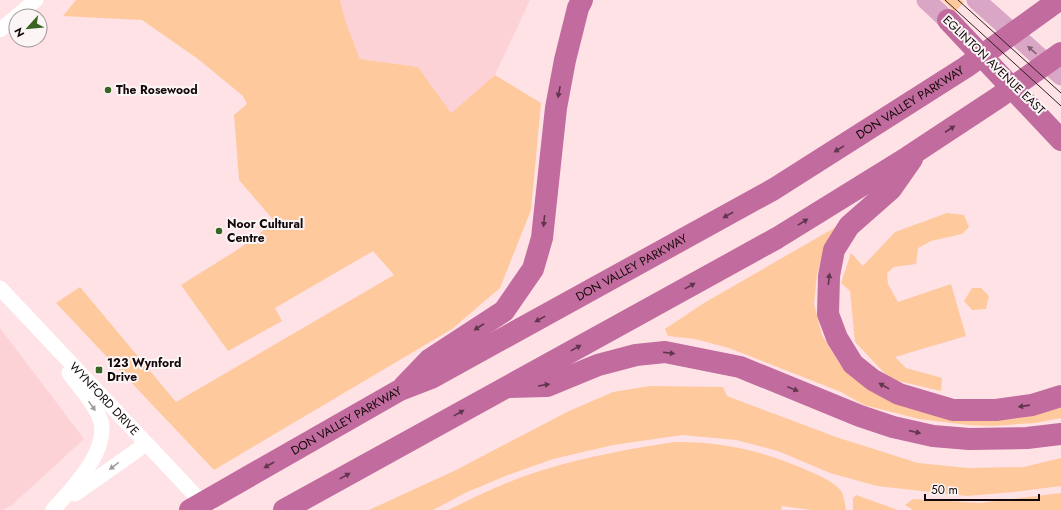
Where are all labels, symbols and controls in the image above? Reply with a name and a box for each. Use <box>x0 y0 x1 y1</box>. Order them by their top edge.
north arrow <box>8 8 48 48</box>
street label: EGLINTON AVENUE EAST <box>939 11 1049 119</box>
text: N <box>10 25 28 40</box>
one-way arrow <box>1027 46 1037 55</box>
street label: DON VALLEY PARKWAY <box>853 61 968 144</box>
place label: The Rosewood <box>116 81 198 99</box>
marker: The Rosewood <box>103 85 113 95</box>
one-way arrow <box>555 86 561 98</box>
one-way arrow <box>944 126 956 133</box>
one-way arrow <box>833 145 845 152</box>
one-way arrow <box>722 212 733 218</box>
place label: Noor Cultural Centre <box>227 215 303 247</box>
one-way arrow <box>541 215 547 227</box>
one-way arrow <box>798 218 809 226</box>
marker: Noor Cultural Centre <box>214 226 224 236</box>
street label: DON VALLEY PARKWAY <box>572 229 691 306</box>
one-way arrow <box>825 273 832 285</box>
one-way arrow <box>684 283 696 289</box>
one-way arrow <box>534 315 546 322</box>
one-way arrow <box>474 323 484 331</box>
one-way arrow <box>570 345 582 352</box>
one-way arrow <box>662 350 675 356</box>
place label: 123 Wynford Drive <box>107 354 182 386</box>
street label: WYNFORD DRIVE <box>65 358 143 439</box>
marker: 123 Wynford Drive <box>94 365 104 375</box>
street label: DON VALLEY PARKWAY <box>288 382 405 460</box>
one-way arrow <box>538 382 550 388</box>
one-way arrow <box>878 382 890 389</box>
one-way arrow <box>787 386 799 392</box>
one-way arrow <box>88 400 96 411</box>
one-way arrow <box>1018 403 1030 409</box>
one-way arrow <box>453 410 465 417</box>
one-way arrow <box>909 429 922 435</box>
one-way arrow <box>109 461 119 469</box>
one-way arrow <box>263 461 275 468</box>
one-way arrow <box>339 473 351 480</box>
scale bar <box>925 476 1039 502</box>
text: 50 m <box>931 481 958 499</box>

